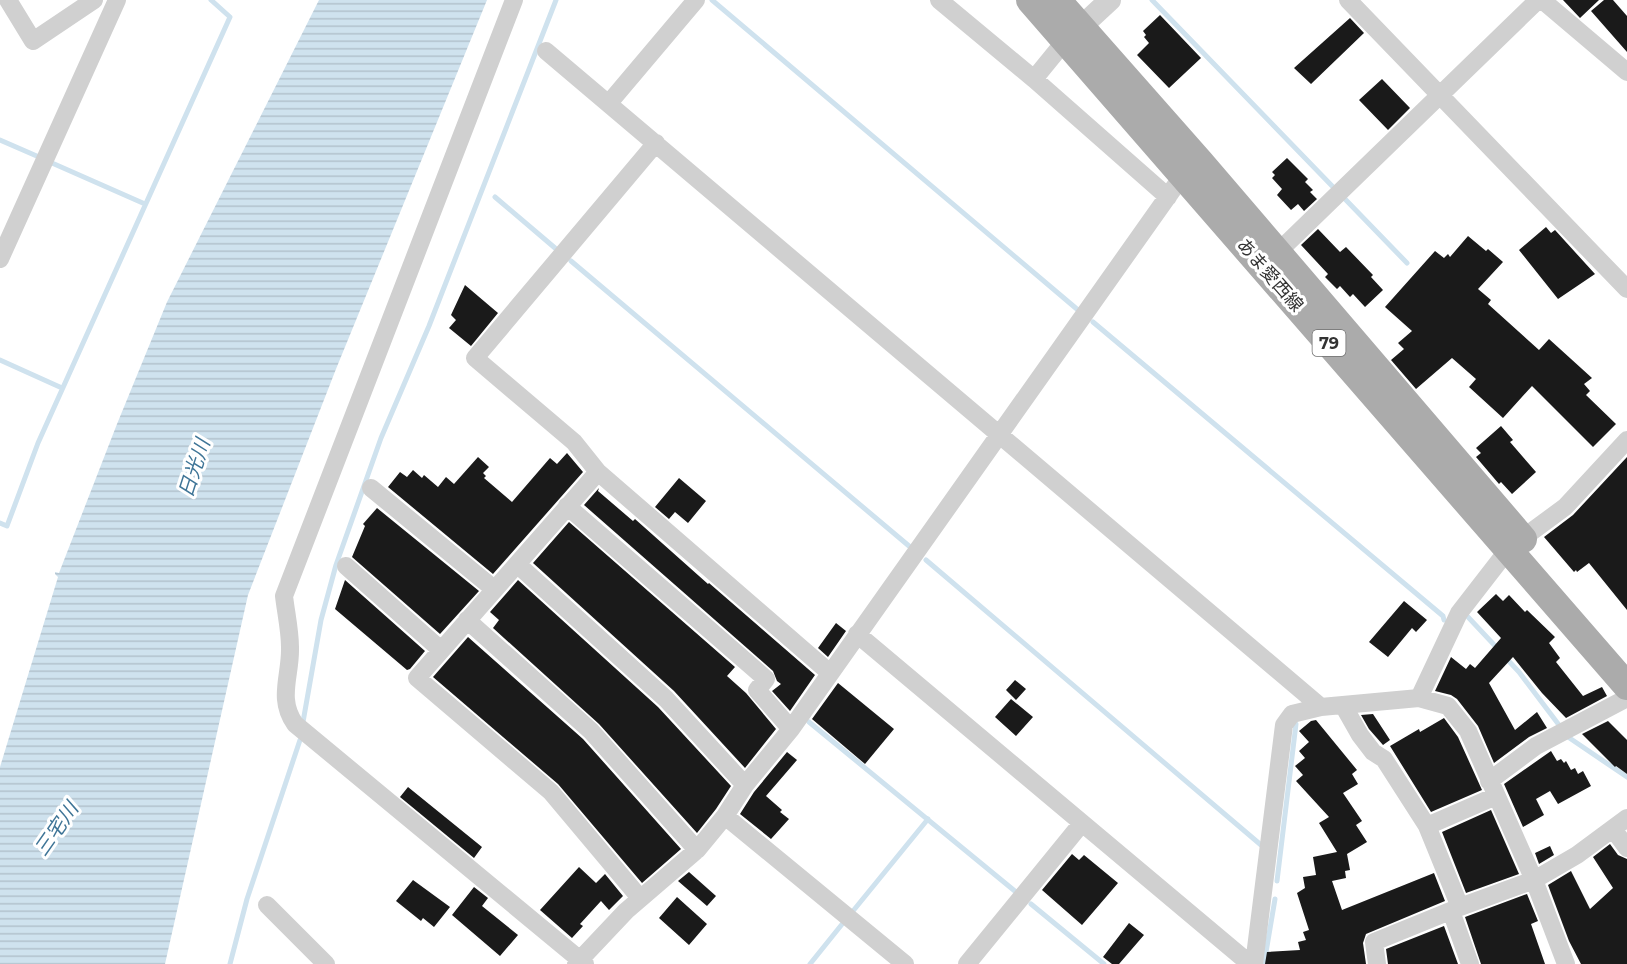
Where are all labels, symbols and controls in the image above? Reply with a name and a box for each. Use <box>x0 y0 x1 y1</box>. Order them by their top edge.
street label: あま愛西線 <box>1232 234 1308 316</box>
road number: 79 <box>1312 330 1346 356</box>
water label: 日光川 <box>173 434 215 500</box>
water label: 三宅川 <box>29 796 84 860</box>

